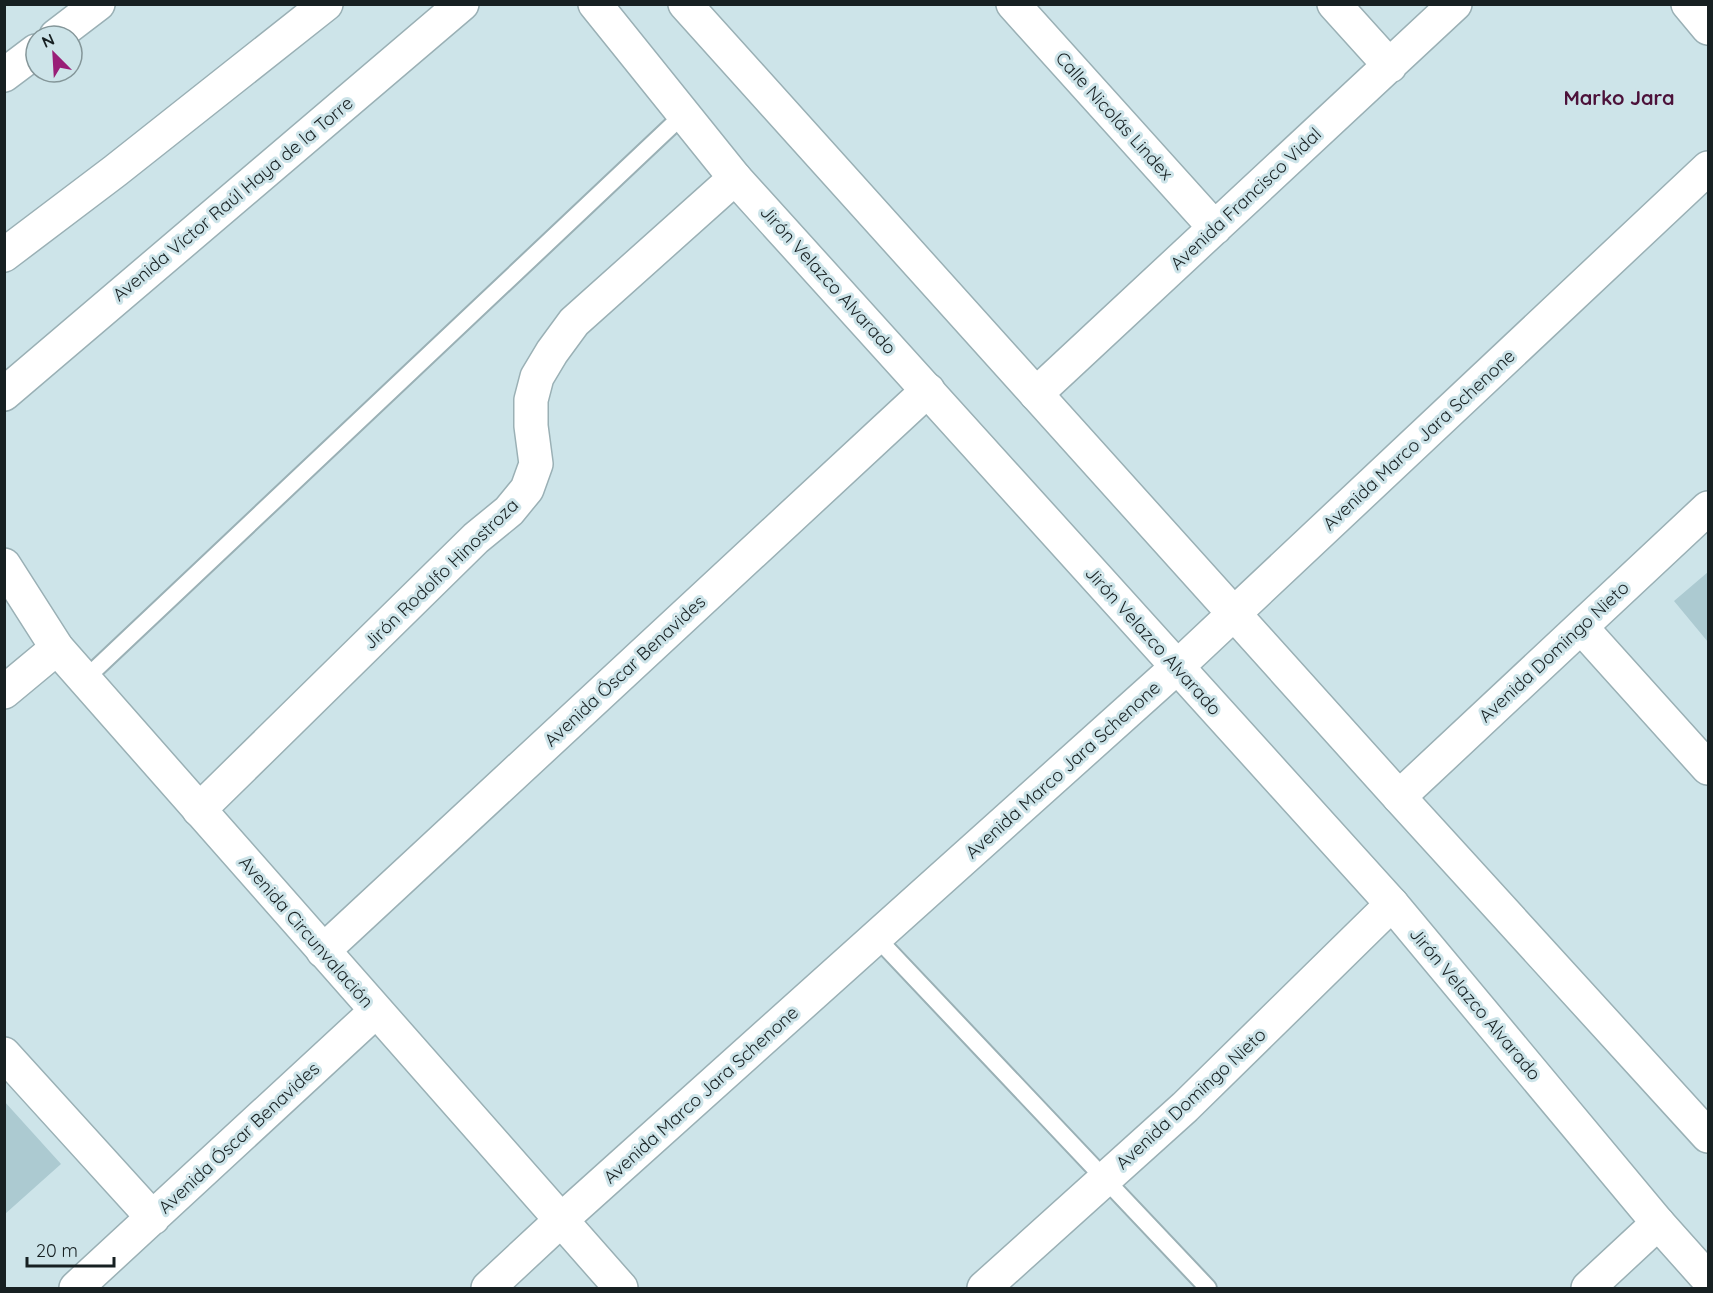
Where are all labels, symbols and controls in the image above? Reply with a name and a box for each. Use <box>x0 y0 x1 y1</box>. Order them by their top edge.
north arrow <box>24 24 84 84</box>
text: N <box>38 29 57 52</box>
street label: Calle Nicolás Lindex <box>1051 47 1178 185</box>
district label: Marko Jara <box>1563 85 1675 110</box>
street label: Avenida Víctor Raúl Haya de la Torre <box>108 91 358 306</box>
street label: Avenida Francisco Vidal <box>1165 123 1326 275</box>
street label: Jirón Velazco Alvarado <box>755 200 901 359</box>
street label: Avenida Marco Jara Schenone <box>1318 344 1520 535</box>
street label: Jirón Rodolfo Hinostroza <box>358 493 523 654</box>
street label: Jirón Velazco Alvarado <box>1080 561 1226 720</box>
street label: Avenida Domingo Nieto <box>1474 576 1634 727</box>
street label: Avenida Óscar Benavides <box>539 590 710 751</box>
street label: Avenida Marco Jara Schenone <box>960 676 1165 863</box>
street label: Avenida Circunvalación <box>234 851 379 1012</box>
street label: Jirón Velazco Alvarado <box>1405 922 1546 1085</box>
street label: Avenida Marco Jara Schenone <box>598 1001 803 1188</box>
street label: Avenida Domingo Nieto <box>1111 1023 1271 1174</box>
street label: Avenida Óscar Benavides <box>153 1057 324 1218</box>
scale bar <box>27 1230 114 1268</box>
text: 20 m <box>36 1239 78 1262</box>

